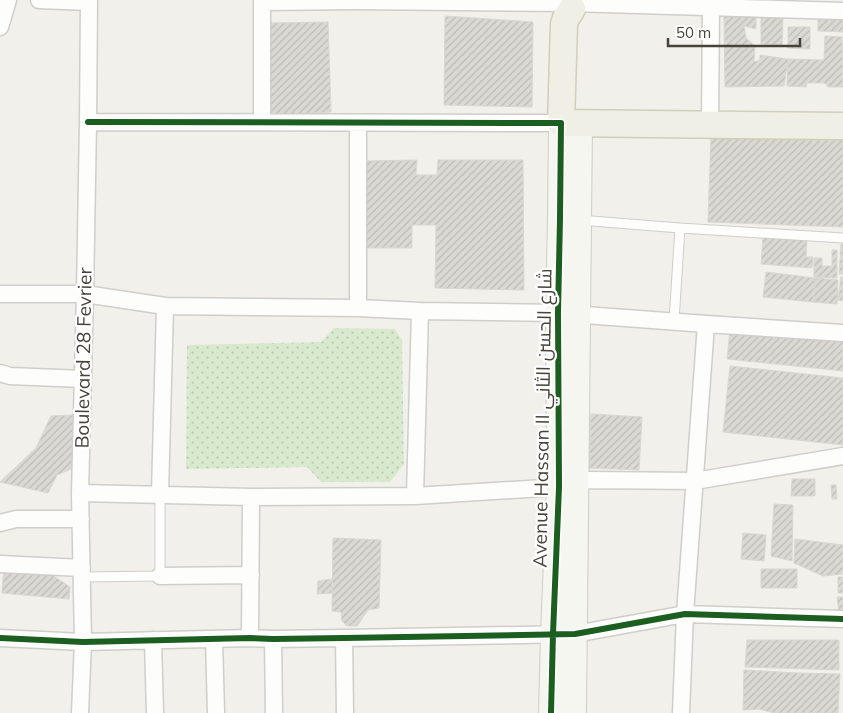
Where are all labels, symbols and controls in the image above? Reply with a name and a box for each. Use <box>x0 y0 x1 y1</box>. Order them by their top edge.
scale bar <box>668 15 800 47</box>
text: 50 m <box>676 23 711 42</box>
street label: Boulevard 28 Fevrier <box>69 267 97 449</box>
street label: Avenue Hassan II شارع الحسن الثاني <box>527 268 560 568</box>

